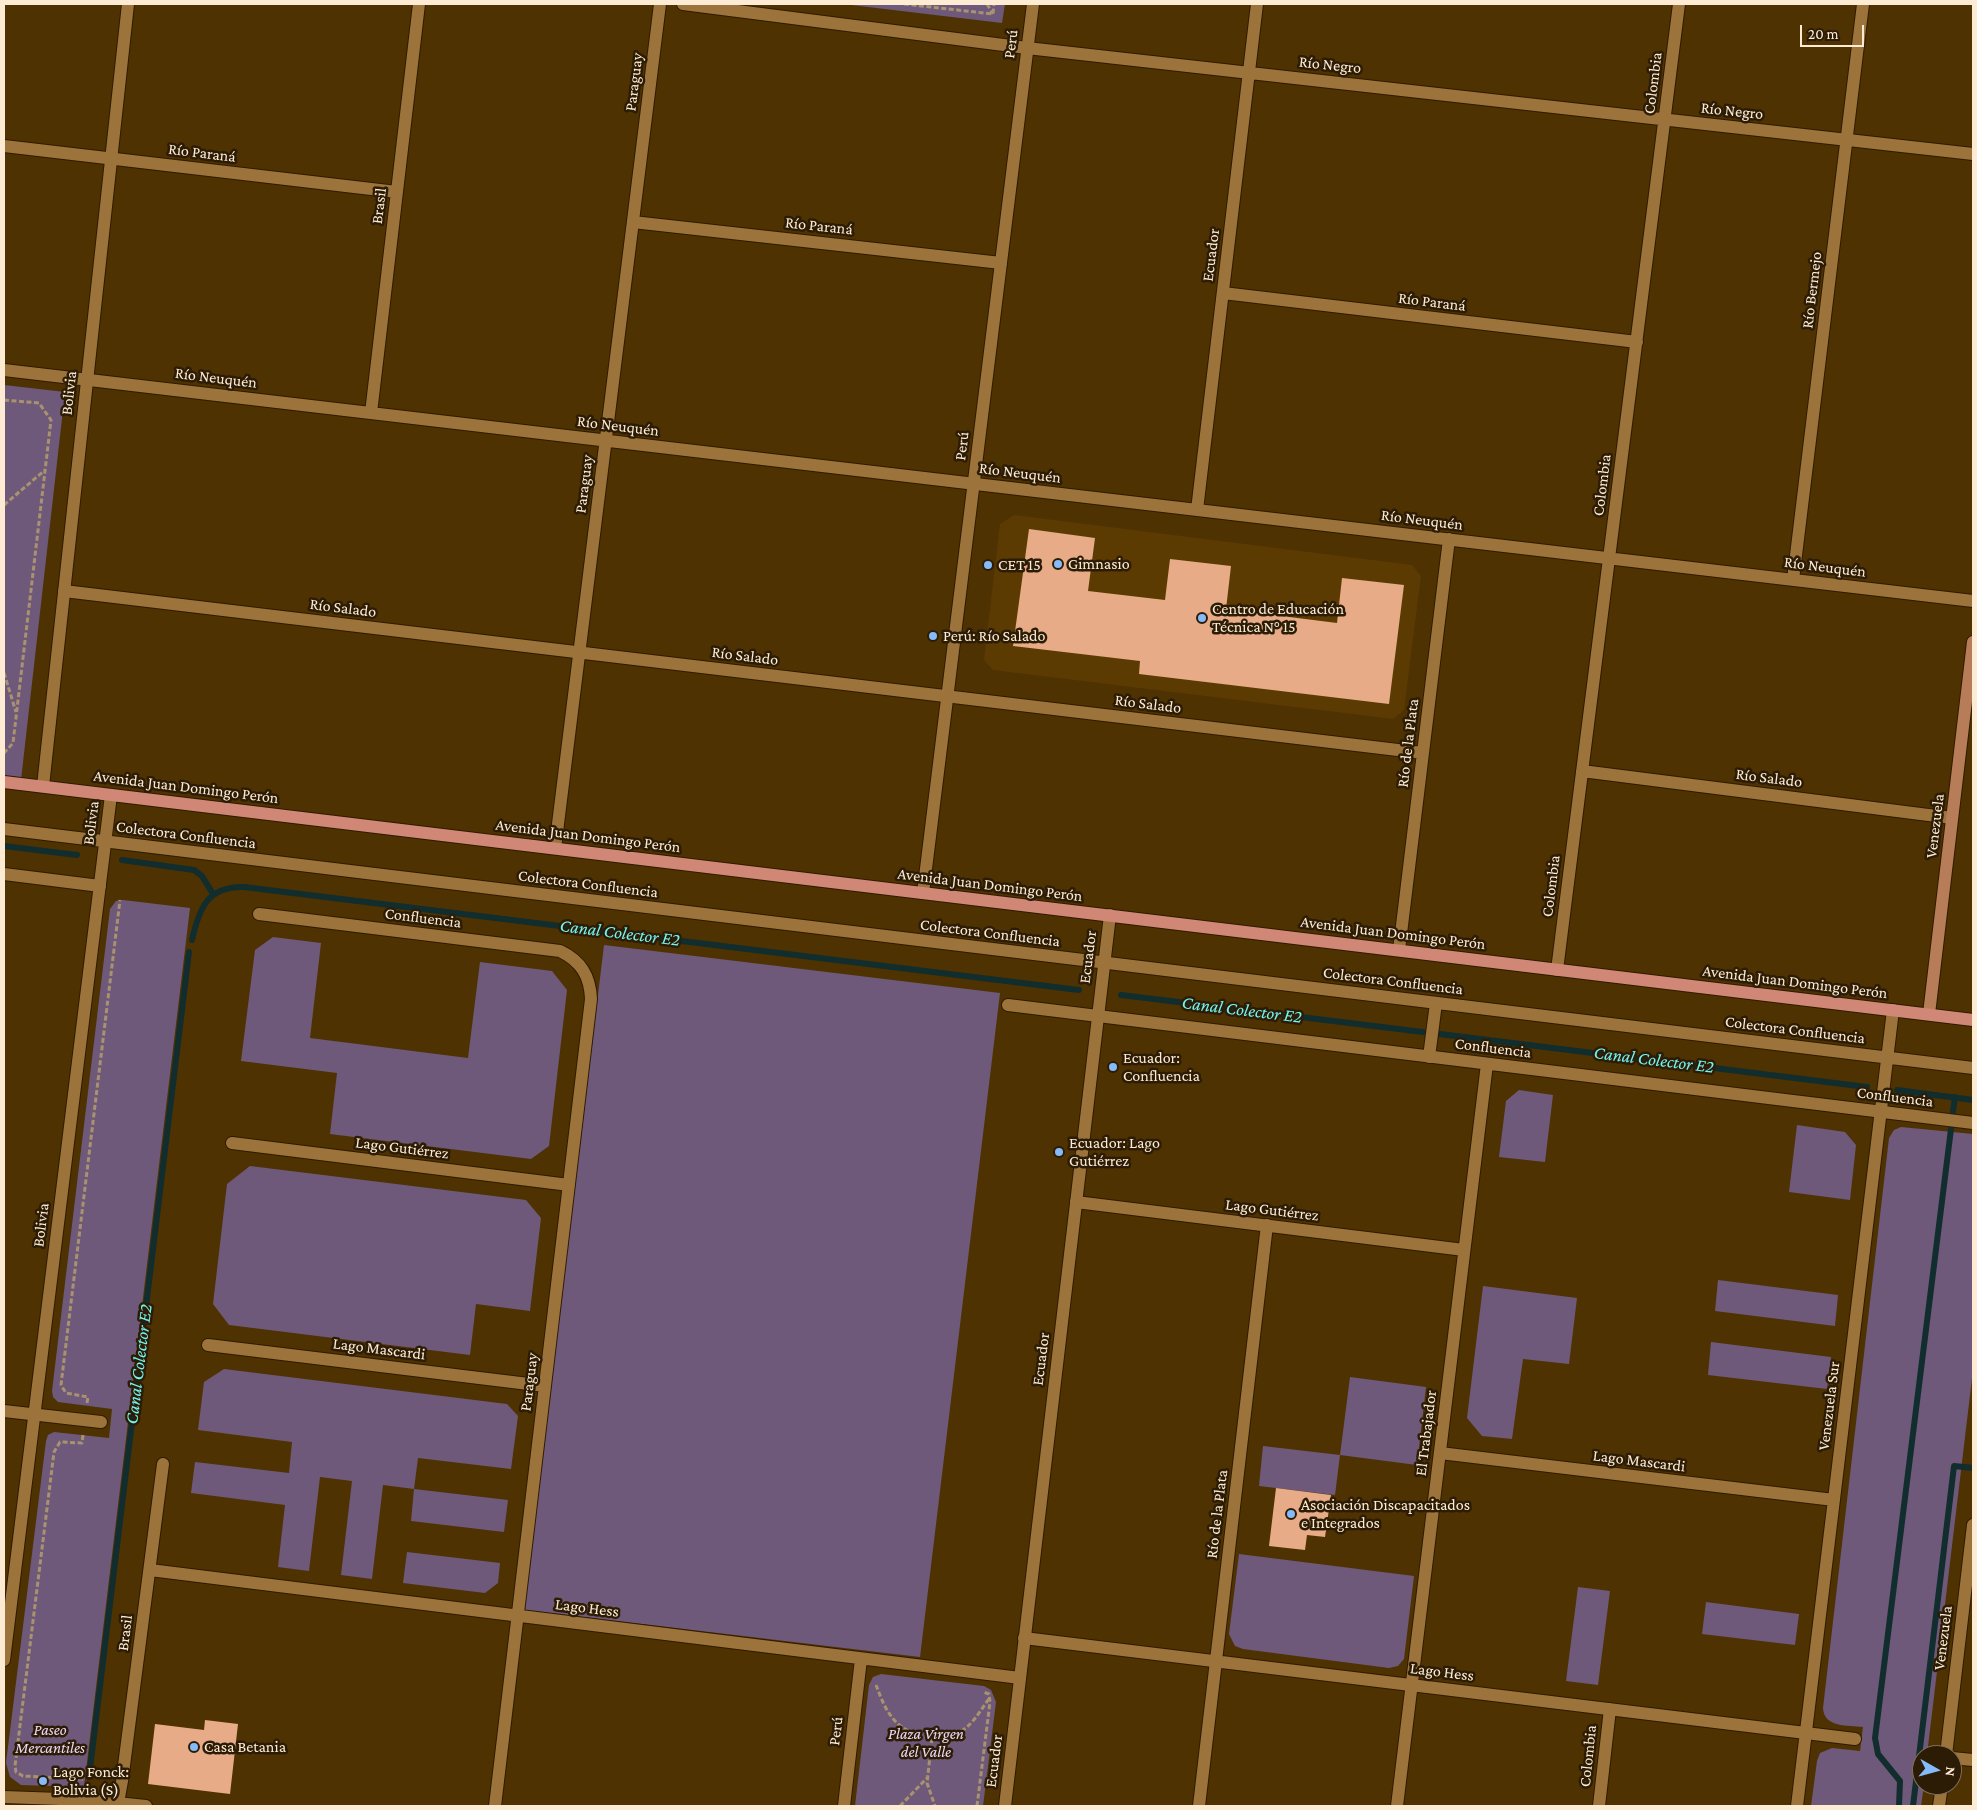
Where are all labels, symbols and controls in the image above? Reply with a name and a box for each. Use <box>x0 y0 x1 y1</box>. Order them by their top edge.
scale bar <box>1802 15 1866 47</box>
text: 20 m <box>1808 26 1839 42</box>
street label: Perú <box>1000 28 1022 60</box>
street label: Colombia <box>1640 51 1666 115</box>
street label: Paraguay <box>621 52 647 112</box>
street label: Río Negro <box>1298 52 1362 78</box>
street label: Río Negro <box>1700 98 1764 124</box>
street label: Río Paraná <box>167 139 237 167</box>
street label: Brasil <box>367 187 391 225</box>
street label: Río Paraná <box>784 213 854 239</box>
street label: Ecuador <box>1198 227 1224 283</box>
street label: Río Bermejo <box>1798 251 1826 329</box>
street label: Río Paraná <box>1397 288 1467 316</box>
street label: Río Neuquén <box>174 363 258 393</box>
street label: Bolivia <box>57 370 81 416</box>
street label: Río Neuquén <box>576 411 660 441</box>
street label: Perú <box>951 430 973 462</box>
street label: Colombia <box>1589 453 1615 517</box>
street label: Paraguay <box>571 454 597 514</box>
street label: Río Neuquén <box>978 458 1062 488</box>
street label: Río Neuquén <box>1380 505 1464 535</box>
street label: Río Neuquén <box>1783 552 1867 582</box>
place label: Gimnasio <box>1068 554 1130 574</box>
place label: CET 15 <box>998 555 1041 575</box>
marker: Gimnasio <box>1052 558 1064 570</box>
marker: CET 15 <box>982 559 994 571</box>
street label: Río Salado <box>309 594 377 622</box>
place label: Centro de Educación Técnica N° 15 <box>1212 599 1344 637</box>
marker: Centro de Educación Técnica N° 15 <box>1196 612 1208 624</box>
place label: Perú: Río Salado <box>943 626 1045 646</box>
marker: Perú: Río Salado <box>927 630 939 642</box>
street label: Río Salado <box>711 642 779 670</box>
street label: Río Salado <box>1114 690 1182 718</box>
street label: Río de la Plata <box>1393 698 1423 788</box>
street label: Río Salado <box>1735 764 1803 792</box>
street label: Avenida Juan Domingo Perón <box>92 766 280 808</box>
street label: Venezuela <box>1922 793 1948 859</box>
street label: Bolivia <box>79 800 103 846</box>
street label: Avenida Juan Domingo Perón <box>494 815 682 857</box>
street label: Colectora Confluencia <box>115 817 257 853</box>
street label: Colombia <box>1538 854 1564 918</box>
street label: Avenida Juan Domingo Perón <box>896 864 1084 906</box>
street label: Colectora Confluencia <box>517 866 659 902</box>
street label: Confluencia <box>384 904 462 932</box>
street label: Avenida Juan Domingo Perón <box>1299 912 1487 954</box>
water label: Canal Colector E2 <box>559 915 681 951</box>
street label: Colectora Confluencia <box>919 915 1061 951</box>
street label: Ecuador <box>1075 929 1101 985</box>
street label: Avenida Juan Domingo Perón <box>1701 961 1889 1003</box>
street label: Colectora Confluencia <box>1322 963 1464 999</box>
water label: Canal Colector E2 <box>1181 992 1303 1028</box>
street label: Colectora Confluencia <box>1724 1012 1866 1048</box>
street label: Confluencia <box>1454 1034 1532 1062</box>
water label: Canal Colector E2 <box>1593 1042 1715 1078</box>
place label: Ecuador: Confluencia <box>1123 1048 1200 1086</box>
marker: Ecuador: Confluencia <box>1107 1061 1119 1073</box>
street label: Confluencia <box>1856 1083 1934 1111</box>
street label: Lago Gutiérrez <box>354 1133 450 1163</box>
place label: Ecuador: Lago Gutiérrez <box>1069 1133 1160 1171</box>
marker: Ecuador: Lago Gutiérrez <box>1053 1146 1065 1158</box>
street label: Lago Gutiérrez <box>1224 1195 1320 1225</box>
street label: Bolivia <box>29 1202 53 1248</box>
water label: Canal Colector E2 <box>121 1303 157 1425</box>
street label: Ecuador <box>1028 1331 1054 1387</box>
street label: Lago Mascardi <box>332 1334 426 1364</box>
street label: Paraguay <box>516 1352 542 1412</box>
street label: Venezuela Sur <box>1814 1360 1844 1452</box>
street label: El Trabajador <box>1411 1389 1441 1477</box>
street label: Lago Mascardi <box>1592 1446 1686 1476</box>
street label: Río de la Plata <box>1202 1469 1232 1559</box>
place label: Asociación Discapacitados e Integrados <box>1301 1495 1470 1533</box>
marker: Asociación Discapacitados e Integrados <box>1285 1508 1297 1520</box>
street label: Lago Hess <box>554 1595 620 1621</box>
street label: Venezuela <box>1930 1605 1956 1671</box>
street label: Brasil <box>113 1614 137 1652</box>
street label: Lago Hess <box>1409 1659 1475 1685</box>
street label: Perú <box>825 1715 847 1747</box>
park label: Paseo Mercantiles <box>15 1720 85 1758</box>
park label: Plaza Virgen del Valle <box>888 1724 964 1762</box>
street label: Colombia <box>1575 1724 1601 1788</box>
street label: Ecuador <box>981 1733 1007 1789</box>
place label: Casa Betania <box>204 1737 286 1757</box>
marker: Casa Betania <box>188 1741 200 1753</box>
north arrow <box>1912 1745 1962 1795</box>
place label: Lago Fonck: Bolivia (S) <box>53 1762 129 1800</box>
text: N <box>1942 1766 1959 1777</box>
marker: Lago Fonck: Bolivia (S) <box>37 1775 49 1787</box>

